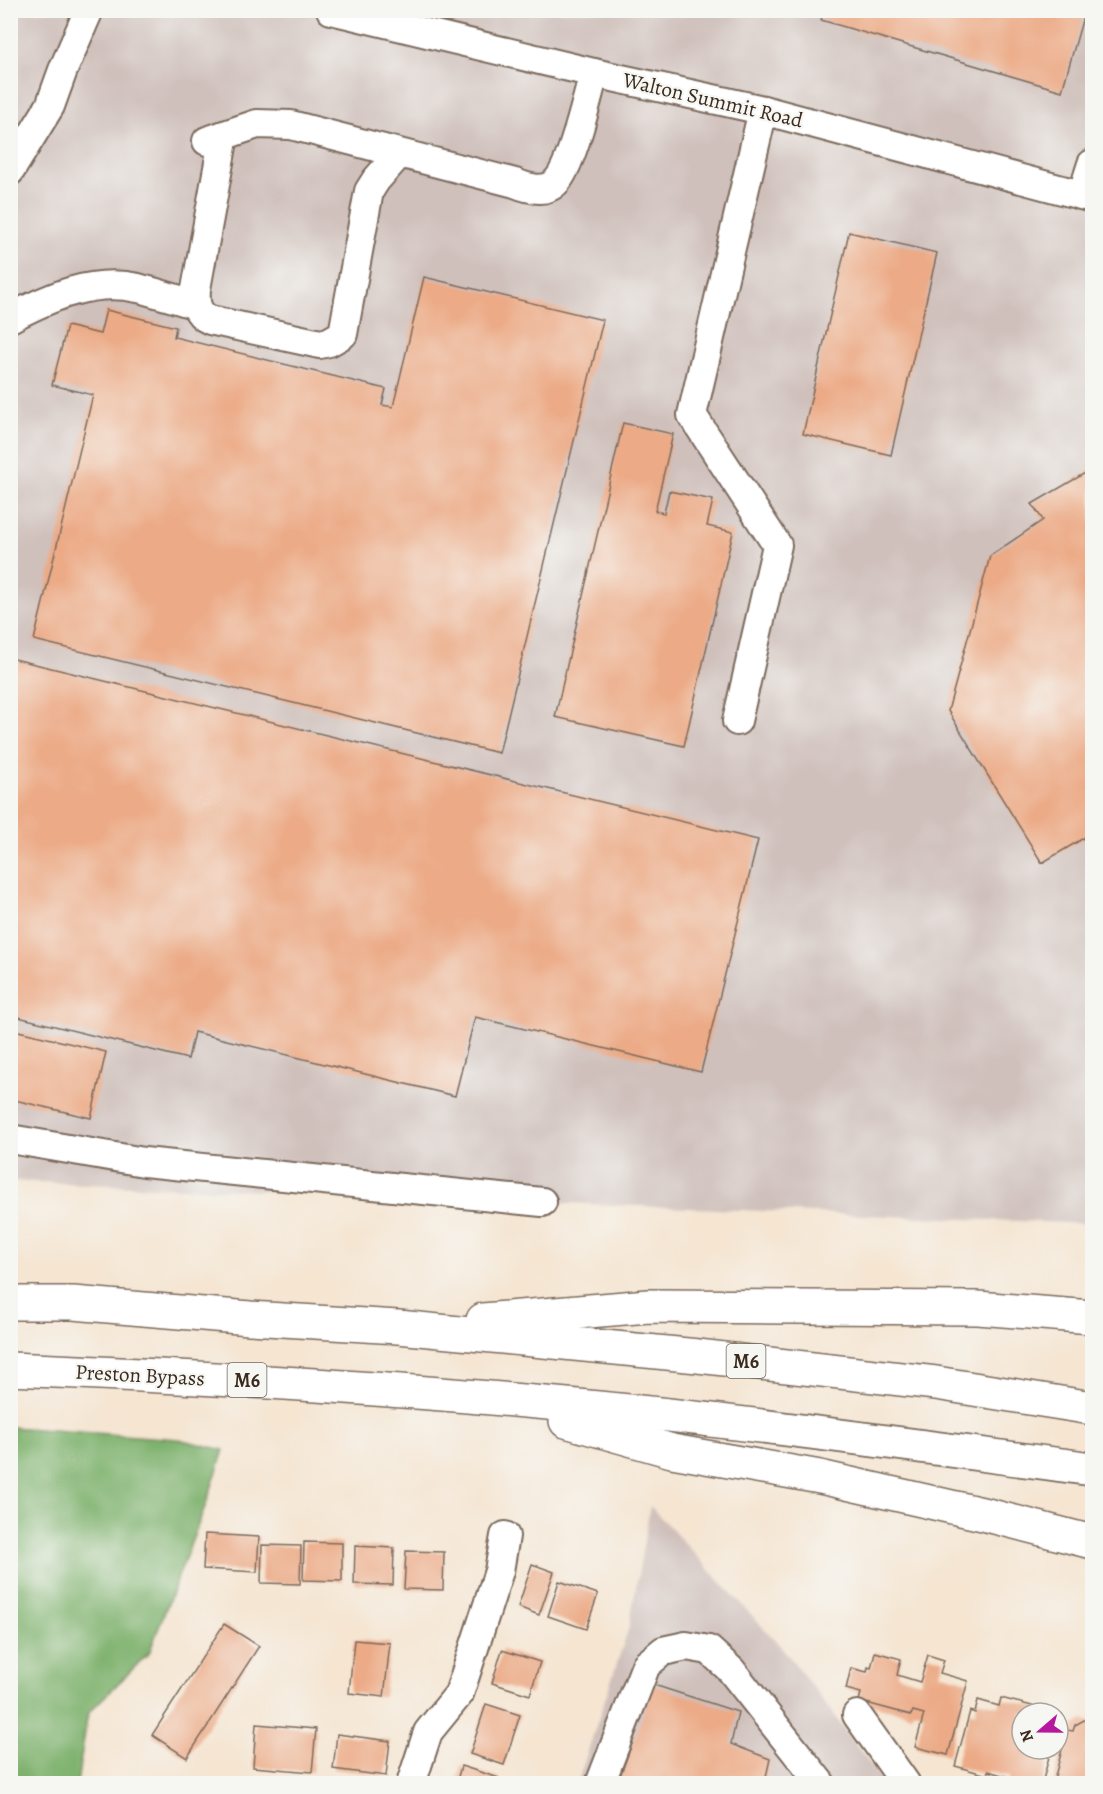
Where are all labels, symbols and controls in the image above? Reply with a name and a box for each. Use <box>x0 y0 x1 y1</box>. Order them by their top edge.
street label: Walton Summit Road <box>619 65 807 135</box>
road number: M6 <box>726 1344 766 1378</box>
street label: Preston Bypass <box>75 1358 205 1392</box>
road number: M6 <box>228 1363 266 1397</box>
north arrow <box>1010 1701 1070 1761</box>
text: N <box>1014 1726 1039 1745</box>

